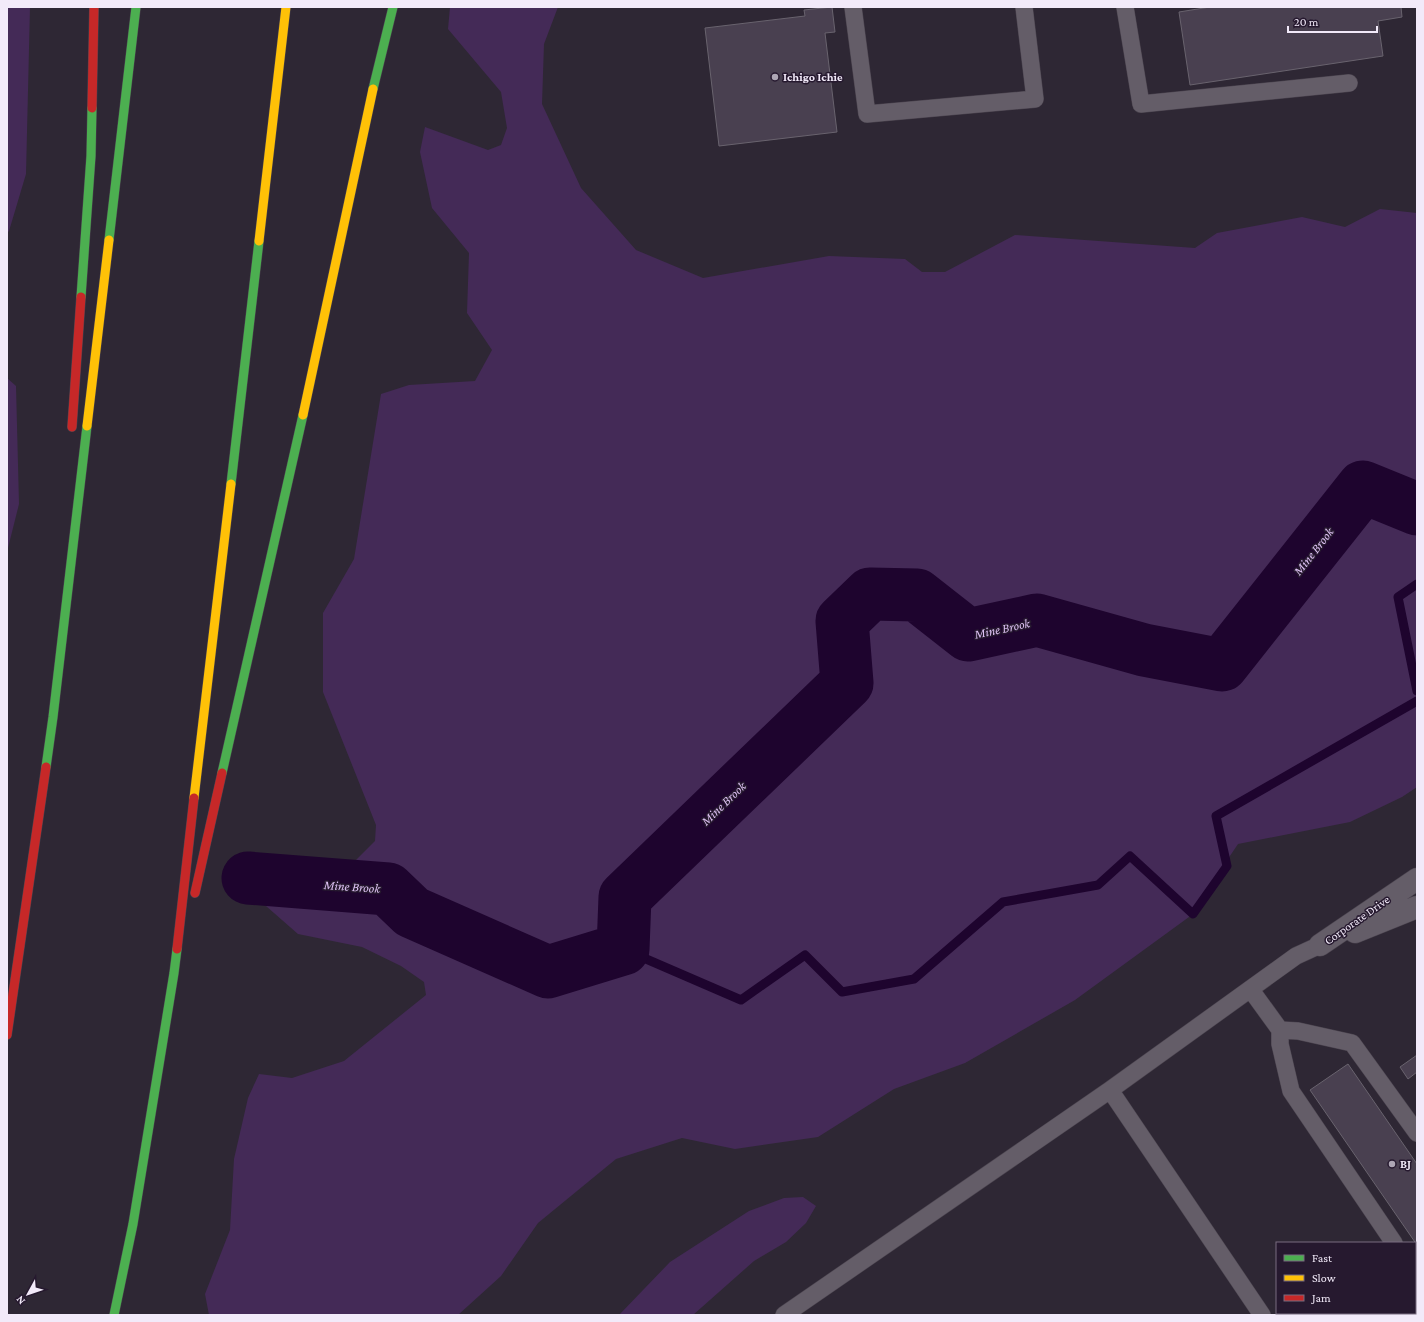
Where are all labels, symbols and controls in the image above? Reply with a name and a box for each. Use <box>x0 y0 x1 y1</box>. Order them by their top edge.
scale bar <box>1288 8 1377 34</box>
text: 20 m <box>1294 15 1319 29</box>
place label: Ichigo Ichie <box>783 70 843 84</box>
marker: Ichigo Ichie <box>770 72 780 82</box>
water label: Mine Brook <box>1289 523 1337 579</box>
water label: Mine Brook <box>972 615 1033 642</box>
water label: Mine Brook <box>697 777 750 829</box>
water label: Mine Brook <box>322 877 382 896</box>
street label: Corporate Drive <box>1322 892 1392 948</box>
place label: BJ <box>1400 1157 1411 1171</box>
marker: BJ <box>1387 1159 1397 1169</box>
legend <box>1276 1242 1416 1314</box>
text: Fast <box>1312 1251 1333 1265</box>
text: Slow <box>1312 1271 1336 1285</box>
north arrow <box>8 1274 48 1314</box>
text: Jam <box>1311 1291 1331 1305</box>
text: N <box>13 1293 27 1307</box>

